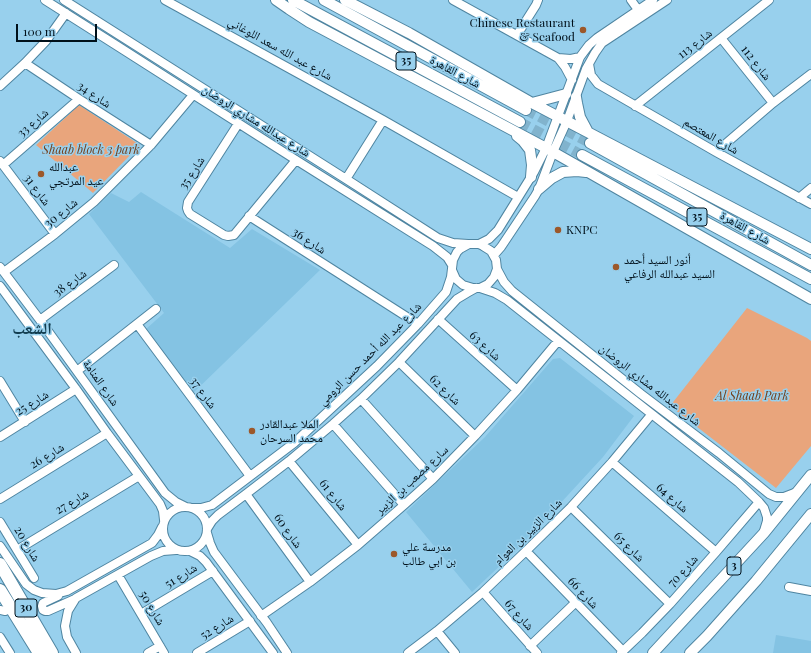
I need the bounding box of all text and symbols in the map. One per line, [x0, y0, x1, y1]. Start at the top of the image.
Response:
street label: شارع عبد الله سعد اللوغاني [225, 14, 335, 84]
scale bar [18, 16, 99, 42]
place label: Chinese Restaurant & Seafood [469, 16, 575, 44]
text: 100 m [23, 23, 55, 39]
marker: Chinese Restaurant & Seafood [578, 25, 588, 35]
street label: شارع 113 [675, 26, 715, 62]
street label: شارع 112 [738, 43, 774, 83]
road number: 35 [396, 52, 416, 70]
street label: شارع القاهرة [427, 53, 483, 91]
street label: شارع 34 [75, 79, 113, 111]
street label: شارع عبدالله مشاري الروضان [199, 82, 313, 160]
street label: شارع 33 [14, 106, 52, 140]
street label: شارع المعتصم [681, 114, 741, 158]
park label: Shaab block 3 park [42, 143, 140, 157]
street label: شارع 35 [176, 154, 208, 192]
place label: عبدالله عيد المرتجي [49, 160, 104, 188]
marker: عبدالله عيد المرتجي [36, 169, 46, 179]
street label: شارع 31 [21, 171, 53, 209]
street label: شارع 30 [42, 195, 80, 231]
road number: 35 [687, 208, 707, 226]
street label: شارع القاهرة [718, 208, 772, 248]
place label: KNPC [566, 223, 598, 237]
street label: شارع 36 [289, 225, 329, 257]
marker: KNPC [553, 225, 563, 235]
place label: أنور السيد أحمد السيد عبدالله الرفاعي [624, 253, 715, 281]
marker: أنور السيد أحمد السيد عبدالله الرفاعي [611, 262, 621, 272]
street label: شارع 38 [51, 266, 89, 300]
street label: شارع عبد الله أحمد حسن الرومي [315, 299, 425, 409]
district label: الشعب [12, 319, 52, 339]
street label: شارع 63 [466, 328, 504, 364]
street label: شارع عبدالله مشاري الروضان [596, 341, 704, 429]
street label: شارع المنامة [80, 357, 122, 409]
street label: شارع 62 [426, 372, 464, 408]
street label: شارع 37 [186, 374, 220, 412]
street label: شارع 25 [13, 387, 51, 419]
park label: Al Shaab Park [715, 389, 789, 403]
place label: الملا عبدالقادر محمد السرحان [260, 417, 323, 445]
marker: الملا عبدالقادر محمد السرحان [247, 426, 257, 436]
street label: شارع 26 [27, 440, 67, 472]
street label: سارع مصعب بن الزبير [373, 443, 451, 517]
street label: شارع 61 [316, 476, 350, 514]
street label: شارع 64 [653, 480, 691, 516]
street label: شارع 27 [53, 486, 91, 518]
street label: شارع الزبير بن العوام [491, 496, 565, 568]
street label: شارع 60 [271, 511, 305, 551]
street label: شارع 20 [11, 524, 43, 564]
street label: شارع 65 [611, 529, 647, 565]
place label: مدرسة علي بن ابي طالب [402, 540, 456, 568]
marker: مدرسة علي بن ابي طالب [389, 549, 399, 559]
street label: شارع 70 [665, 552, 701, 590]
road number: 3 [727, 557, 741, 575]
street label: شارع 51 [162, 561, 200, 591]
street label: شارع 66 [565, 574, 601, 612]
street label: شارع 50 [136, 588, 168, 628]
street label: شارع 67 [501, 596, 537, 634]
road number: 30 [15, 599, 37, 617]
street label: شارع 52 [198, 611, 236, 643]

